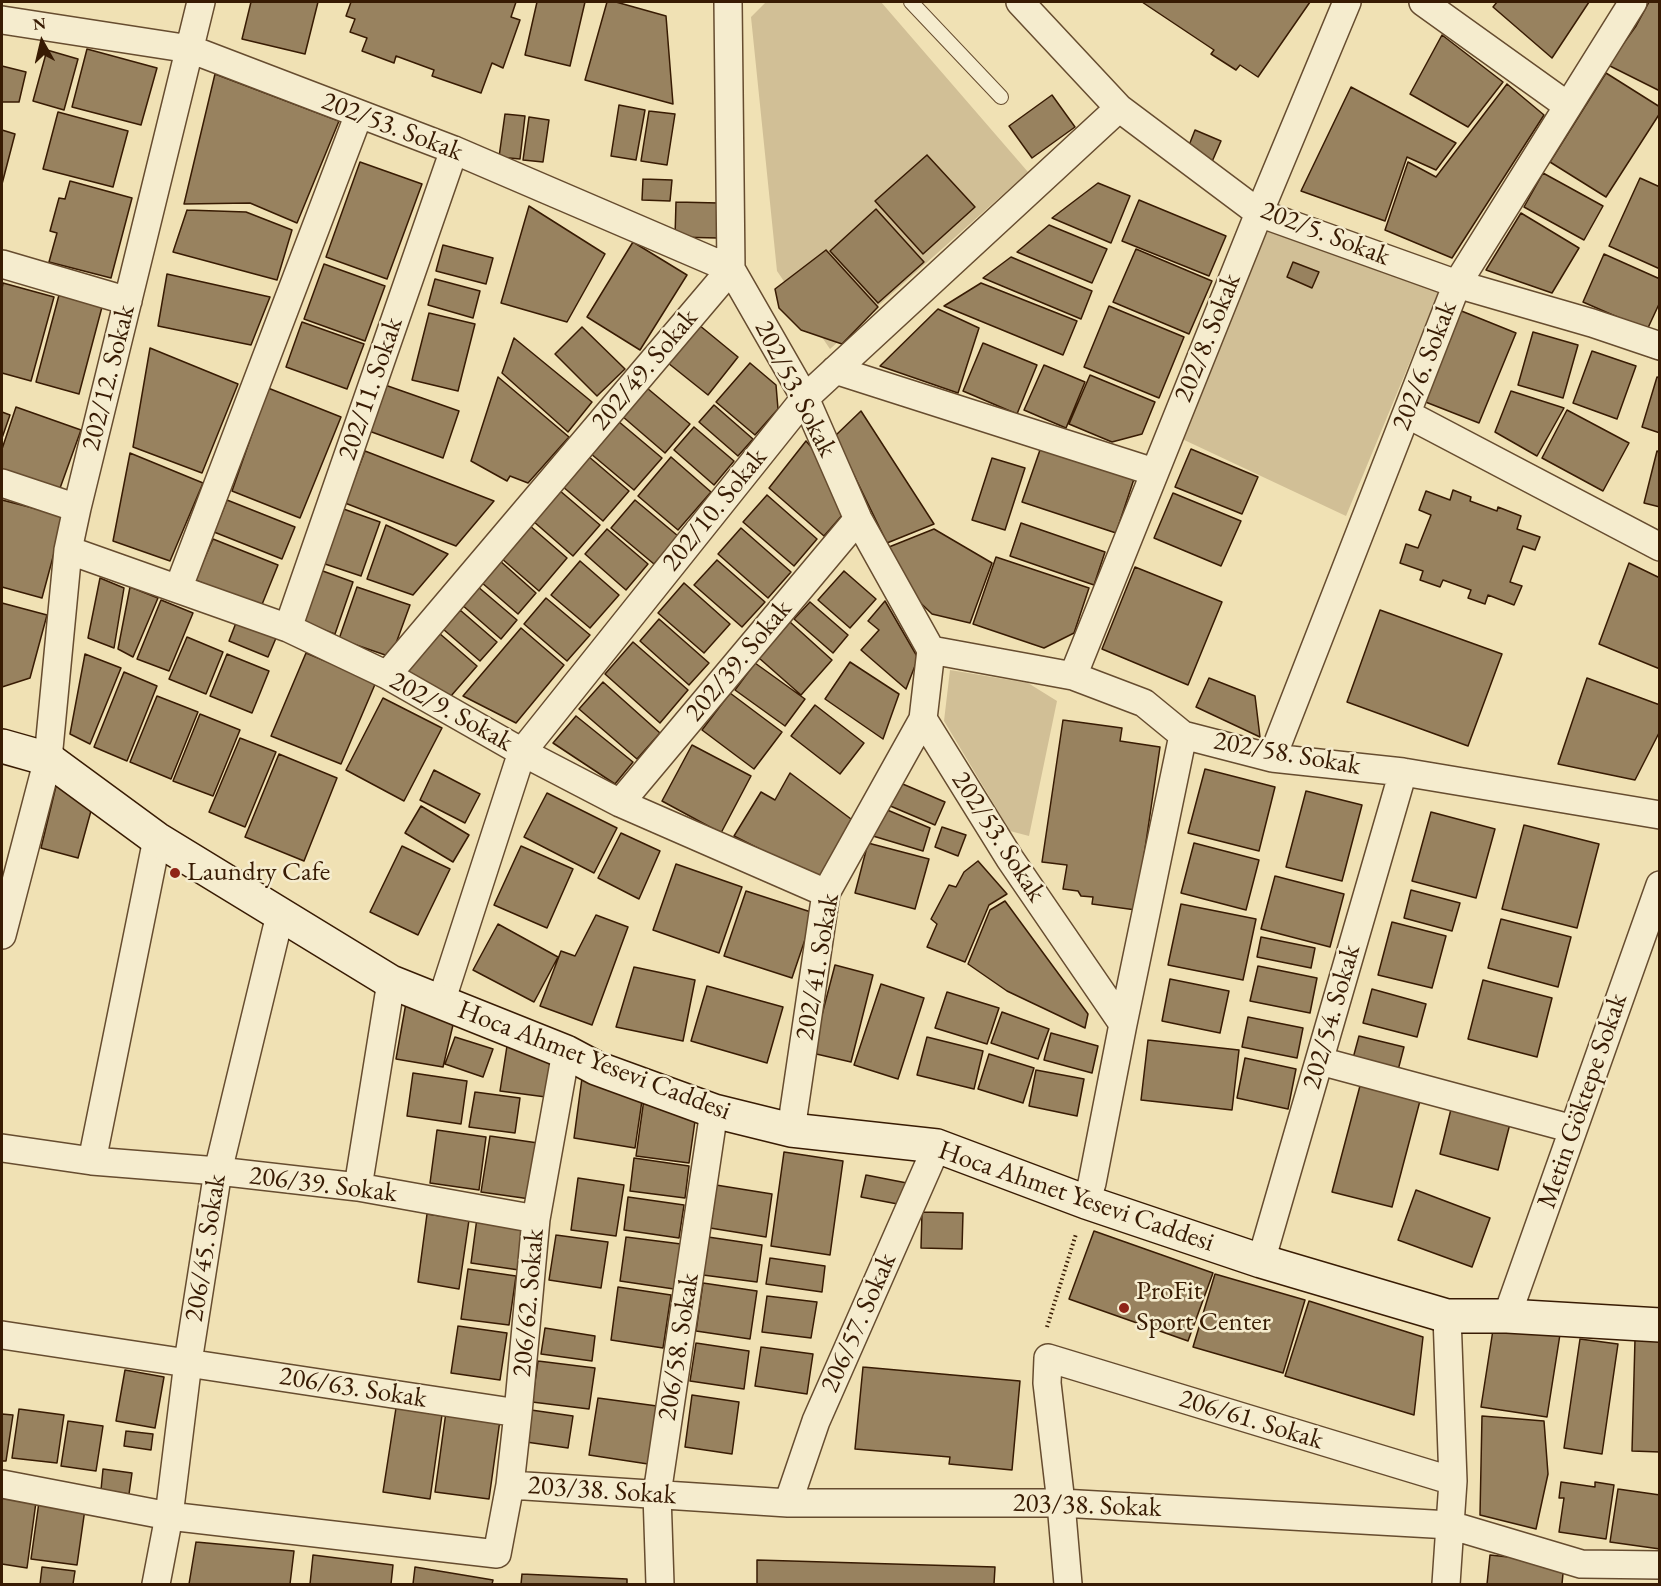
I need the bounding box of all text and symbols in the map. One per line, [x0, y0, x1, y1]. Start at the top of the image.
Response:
north arrow [12, 12, 72, 72]
text: N [32, 12, 47, 35]
street label: 202/53. Sokak [317, 85, 467, 169]
street label: 202/5. Sokak [1256, 195, 1394, 273]
street label: 202/8. Sokak [1168, 269, 1248, 407]
street label: 202/6. Sokak [1386, 297, 1464, 435]
street label: 202/12. Sokak [75, 302, 143, 454]
street label: 202/49. Sokak [585, 303, 705, 437]
street label: 202/11. Sokak [331, 313, 411, 465]
street label: 202/53. Sokak [747, 315, 843, 463]
street label: 202/10. Sokak [656, 442, 774, 578]
street label: 202/39. Sokak [679, 594, 799, 728]
street label: 202/9. Sokak [384, 665, 518, 759]
street label: 202/58. Sokak [1211, 725, 1363, 783]
street label: 202/53. Sokak [944, 766, 1052, 908]
place label: Laundry Cafe [187, 857, 330, 889]
marker: Laundry Cafe [168, 866, 182, 880]
street label: 202/41. Sokak [789, 891, 847, 1043]
street label: 202/54. Sokak [1296, 941, 1368, 1093]
street label: Metin Göktepe Sokak [1531, 989, 1635, 1213]
street label: Hoca Ahmet Yesevi Caddesi [453, 994, 735, 1128]
street label: Hoca Ahmet Yesevi Caddesi [934, 1135, 1218, 1259]
street label: 206/39. Sokak [247, 1160, 399, 1210]
street label: 206/45. Sokak [178, 1172, 234, 1324]
street label: 206/62. Sokak [506, 1227, 552, 1379]
street label: 206/57. Sokak [814, 1248, 904, 1398]
street label: 206/58. Sokak [651, 1271, 707, 1423]
place label: ProFit Sport Center [1136, 1276, 1271, 1339]
marker: ProFit Sport Center [1117, 1301, 1131, 1315]
street label: 206/63. Sokak [277, 1360, 429, 1416]
street label: 206/61. Sokak [1175, 1383, 1327, 1457]
street label: 203/38. Sokak [527, 1470, 677, 1512]
street label: 203/38. Sokak [1012, 1487, 1162, 1525]

